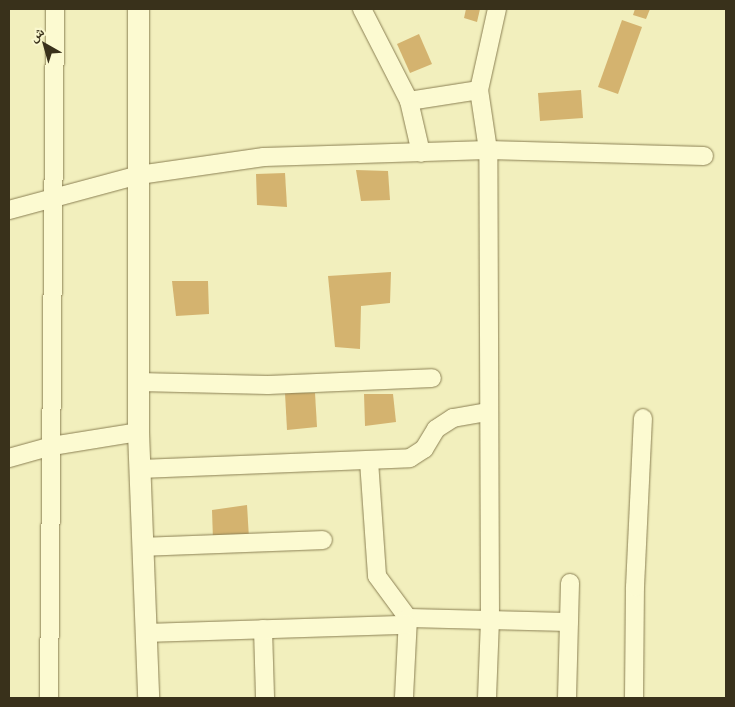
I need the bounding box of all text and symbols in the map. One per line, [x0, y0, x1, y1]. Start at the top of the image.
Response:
north arrow [20, 20, 70, 70]
text: ش [24, 21, 48, 46]

